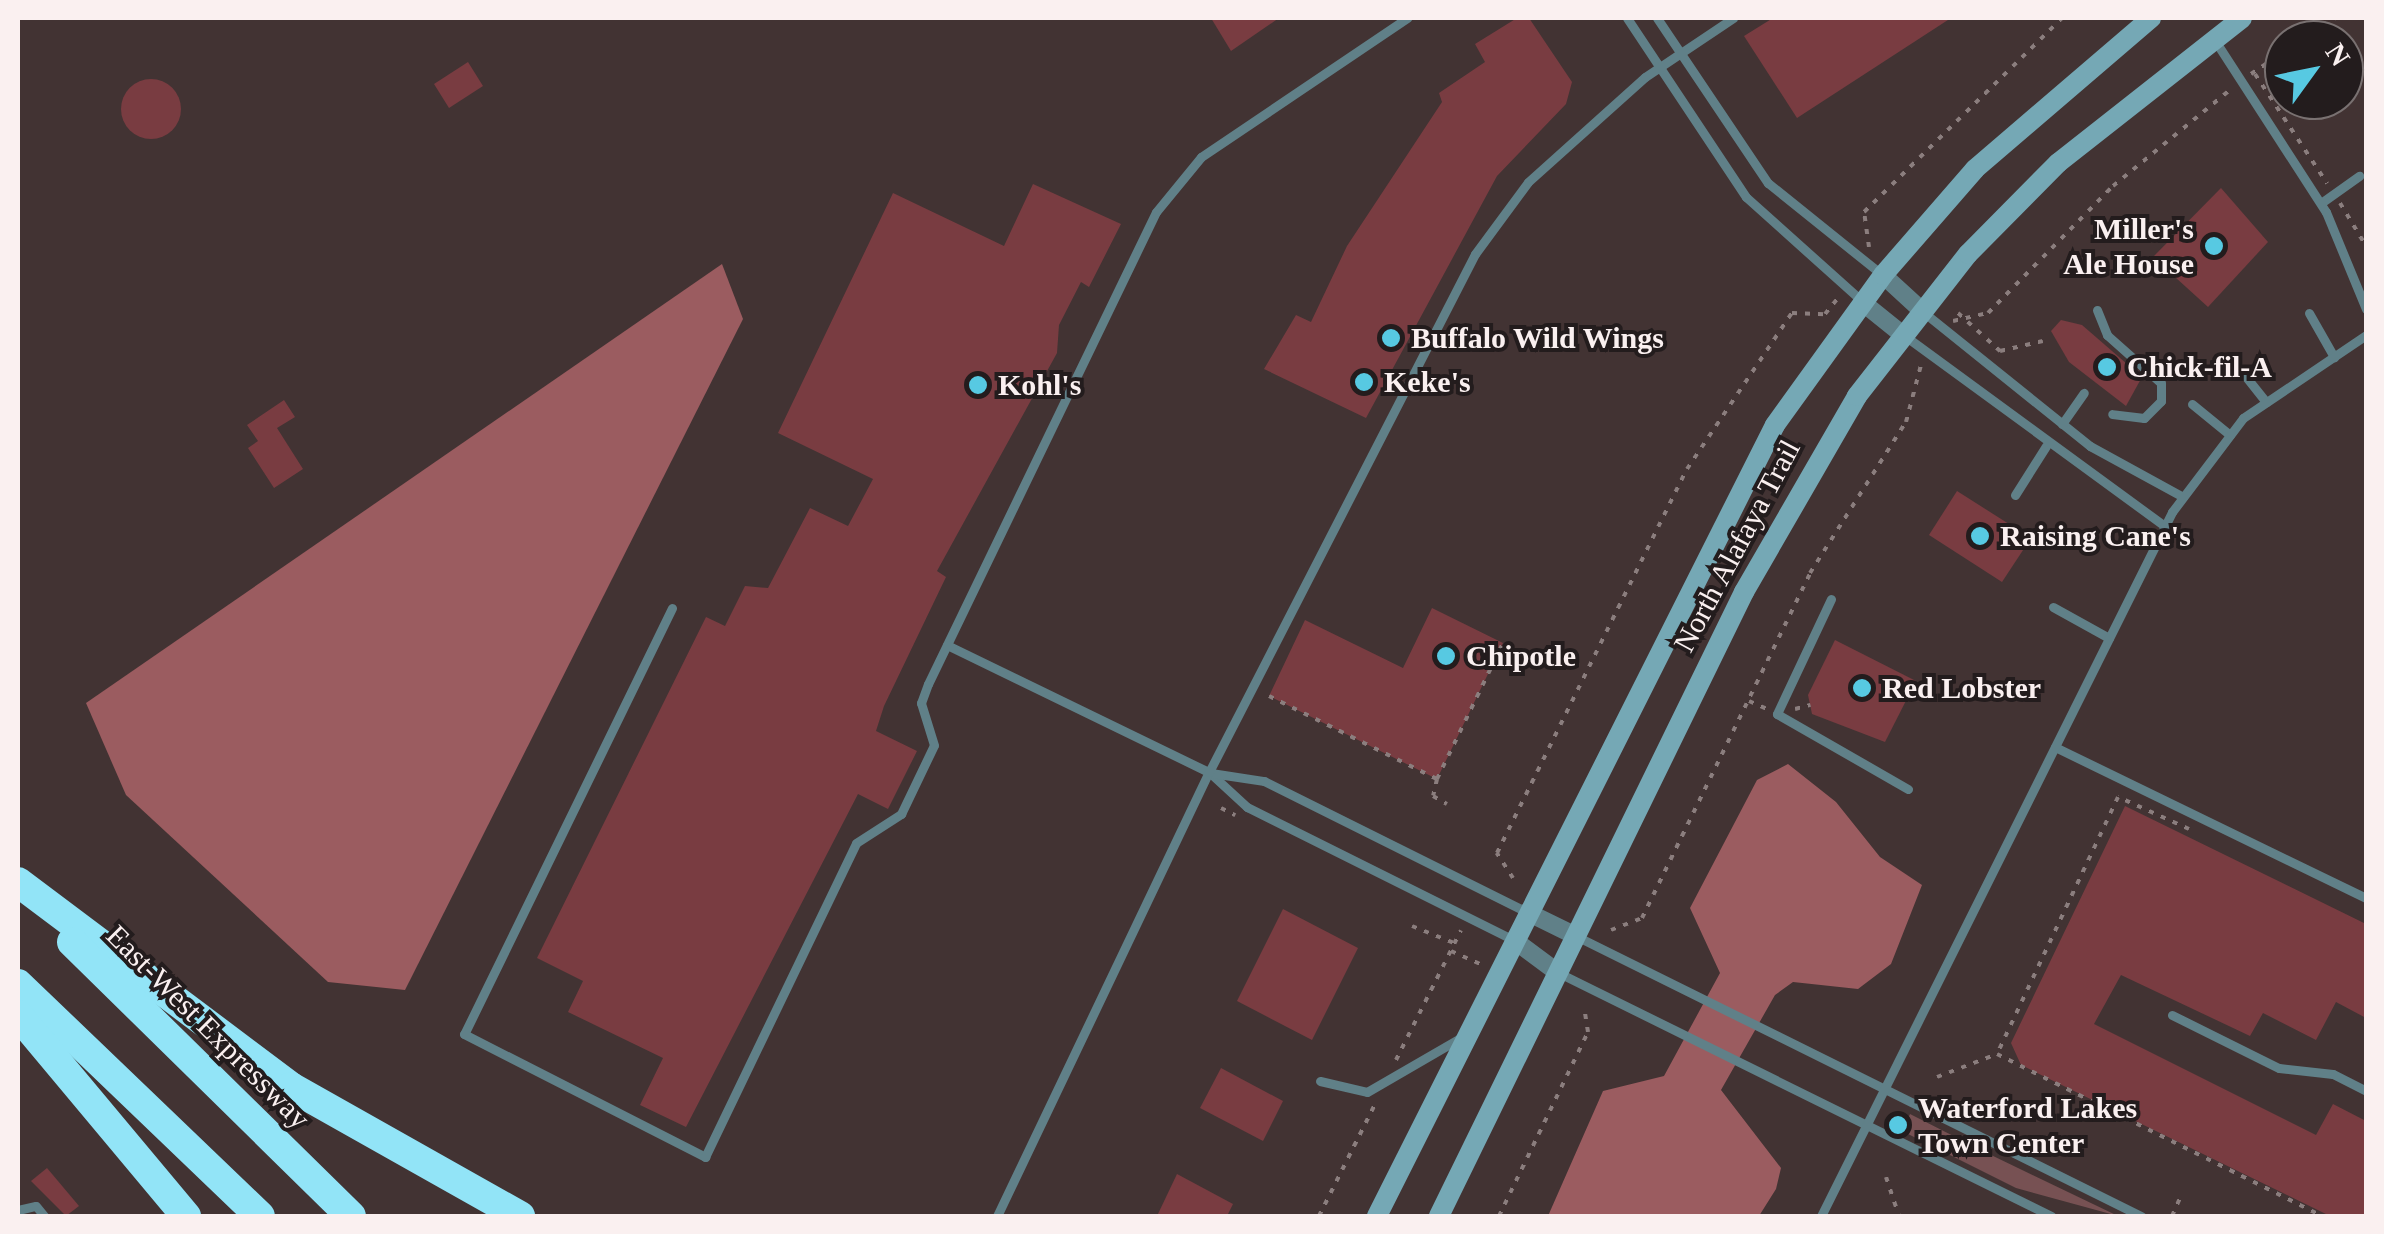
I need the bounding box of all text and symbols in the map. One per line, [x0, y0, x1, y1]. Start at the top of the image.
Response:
north arrow [2264, 20, 2364, 120]
text: N [2319, 38, 2356, 71]
place label: Miller's Ale House [2063, 211, 2194, 282]
marker: Miller's Ale House [2203, 235, 2225, 257]
place label: Buffalo Wild Wings [1411, 320, 1665, 356]
marker: Buffalo Wild Wings [1380, 327, 1402, 349]
place label: Chick-fil-A [2127, 349, 2272, 385]
marker: Chick-fil-A [2096, 356, 2118, 378]
place label: Keke's [1384, 364, 1471, 400]
place label: Kohl's [998, 367, 1081, 403]
marker: Keke's [1353, 371, 1375, 393]
marker: Kohl's [967, 374, 989, 396]
street label: North Alafaya Trail [1665, 433, 1809, 659]
place label: Raising Cane's [2000, 518, 2191, 554]
marker: Raising Cane's [1969, 525, 1991, 547]
place label: Chipotle [1466, 638, 1576, 674]
marker: Chipotle [1435, 645, 1457, 667]
place label: Red Lobster [1882, 670, 2041, 706]
marker: Red Lobster [1851, 677, 1873, 699]
street label: East-West Expressway [99, 918, 317, 1136]
place label: Waterford Lakes Town Center [1918, 1090, 2137, 1160]
marker: Waterford Lakes Town Center [1887, 1114, 1909, 1136]

